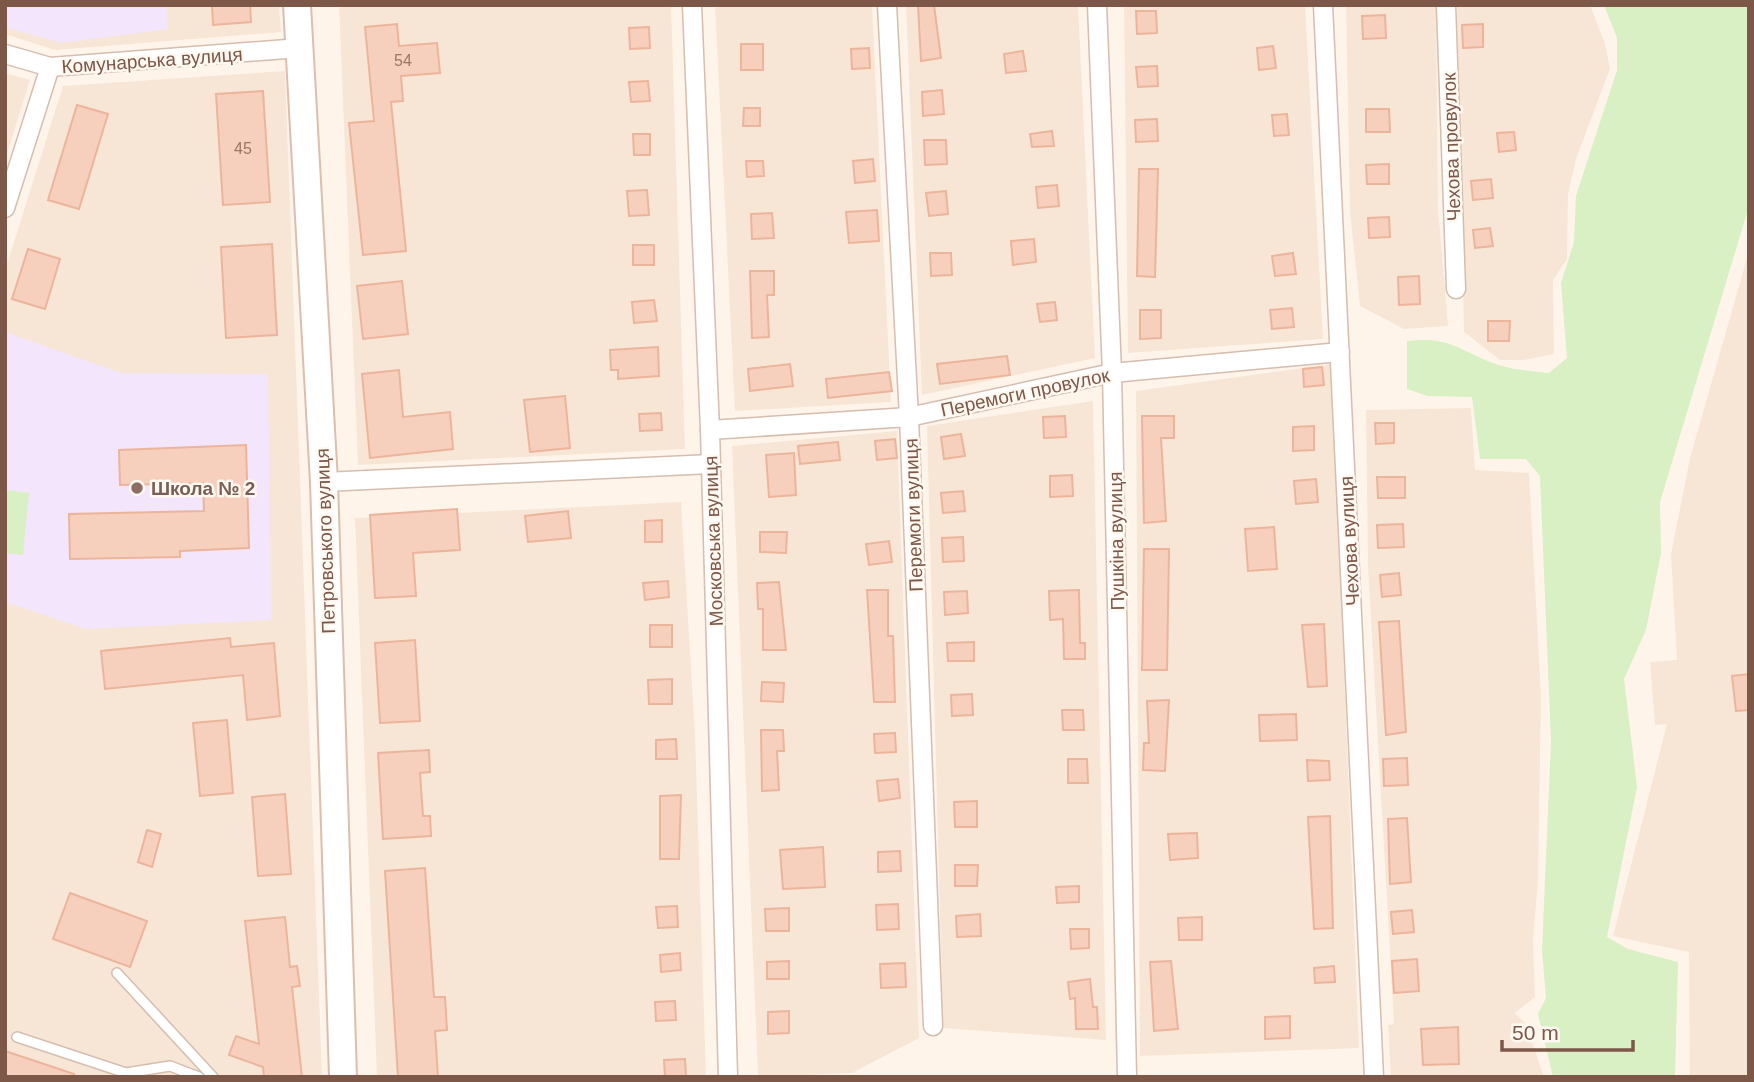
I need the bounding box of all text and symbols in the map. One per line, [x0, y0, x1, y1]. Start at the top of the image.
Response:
street label: Комунарська вулиця [61, 44, 243, 77]
house number: 54 [394, 52, 412, 69]
street label: Чехова провулок [1438, 72, 1465, 222]
house number: 45 [234, 140, 252, 157]
street label: Перемоги провулок [939, 364, 1112, 421]
street label: Перемоги вулиця [900, 438, 927, 592]
street label: Петровського вулиця [312, 448, 339, 634]
street label: Московська вулиця [700, 455, 727, 627]
street label: Пушкіна вулиця [1105, 471, 1128, 611]
street label: Чехова вулиця [1336, 475, 1363, 606]
place label: Школа № 2 [151, 478, 255, 499]
marker: Школа № 2 [129, 480, 145, 496]
scale bar [1502, 1009, 1633, 1052]
text: 50 m [1512, 1021, 1559, 1044]

